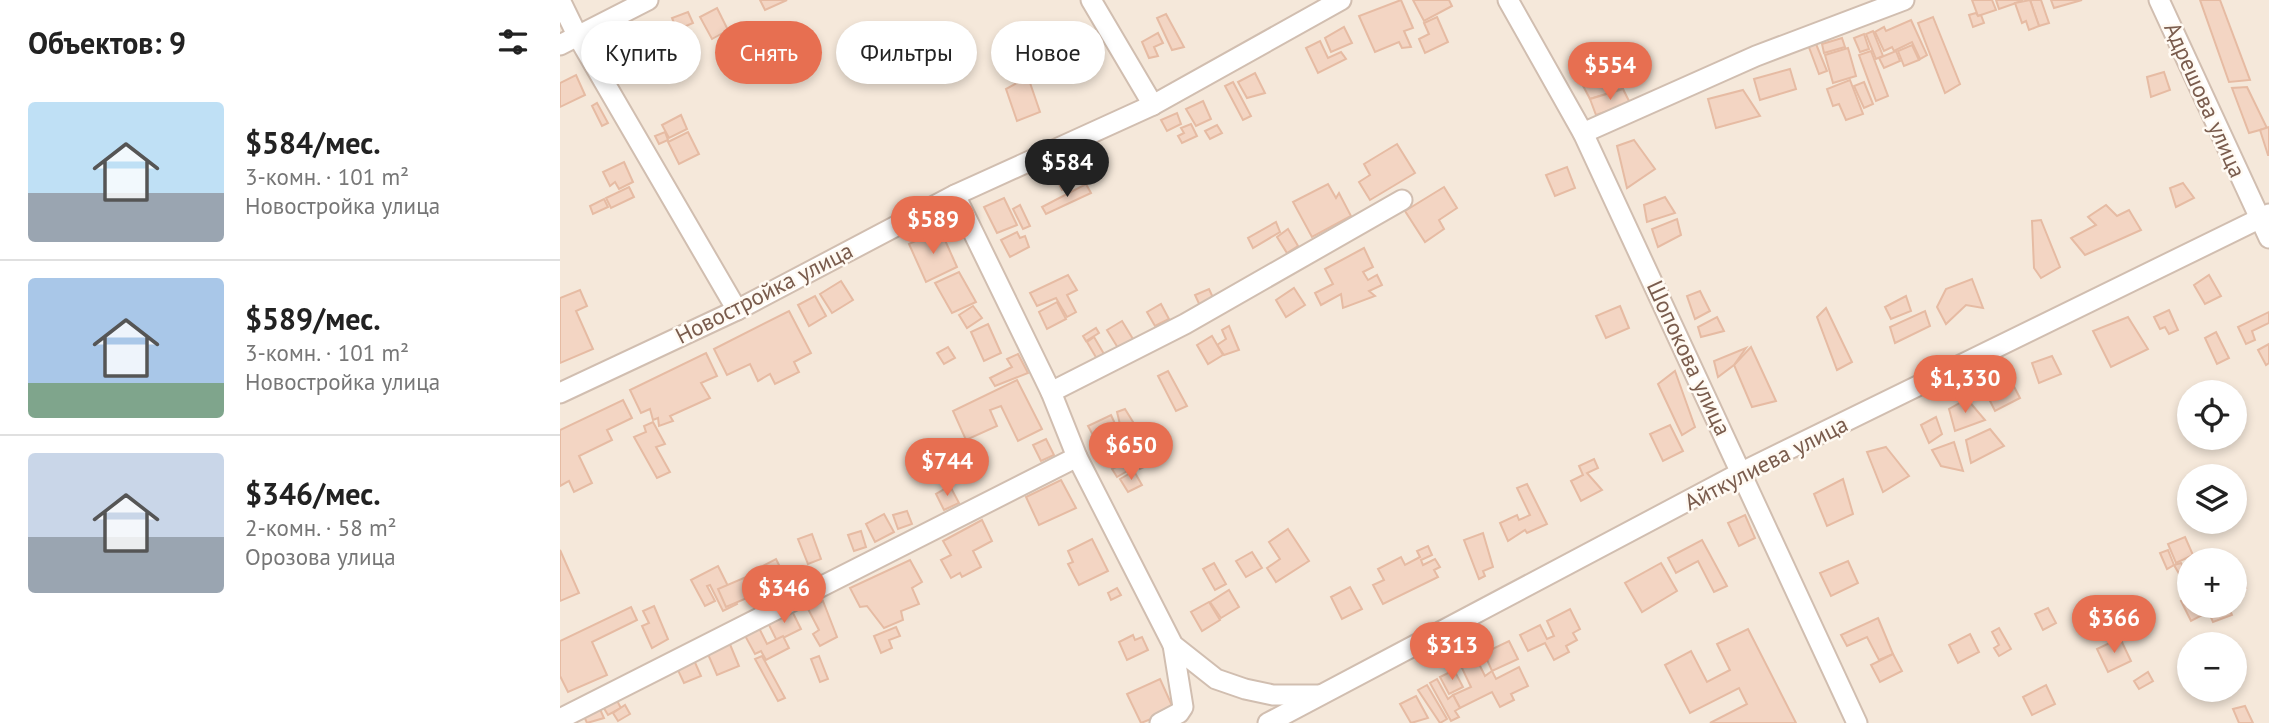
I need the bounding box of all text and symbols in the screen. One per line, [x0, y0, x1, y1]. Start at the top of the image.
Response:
street label: Адрешова улица [2158, 18, 2253, 182]
chip: Купить [581, 21, 701, 84]
chip: Снять [715, 21, 822, 84]
chip: Фильтры [836, 21, 977, 84]
chip: Новое [991, 21, 1105, 84]
text: Объектов: 9 [28, 23, 186, 62]
icon: filters [494, 23, 532, 61]
pin: $554 [1569, 42, 1651, 102]
text: $554 [1584, 50, 1636, 79]
text: $584/мес. [245, 123, 381, 162]
icon: home [84, 130, 168, 214]
pin: $584 [1026, 140, 1108, 199]
text: $584 [1041, 147, 1093, 176]
text: 3-комн. · 101 m² [245, 162, 409, 191]
text: Новостройка улица [245, 191, 440, 220]
pin: $589 [892, 196, 974, 256]
text: $589 [907, 204, 959, 233]
street label: Новостройка улица [670, 235, 857, 350]
street label: Шопокова улица [1641, 276, 1738, 440]
text: $589/мес. [245, 299, 381, 338]
icon: home [84, 306, 168, 390]
text: 3-комн. · 101 m² [245, 338, 409, 367]
pin: $1,330 [1908, 356, 2022, 415]
text: $1,330 [1929, 363, 2001, 392]
text: Новостройка улица [245, 367, 440, 396]
map controls [2177, 380, 2247, 702]
button: locate [2177, 380, 2247, 450]
street label: Айткулиева улица [1679, 409, 1853, 516]
pin: $650 [1090, 422, 1172, 482]
text: $650 [1105, 430, 1157, 459]
pin: $744 [906, 438, 988, 498]
text: $744 [921, 446, 973, 475]
button: layers [2177, 464, 2247, 534]
text: $346/мес. [245, 474, 381, 513]
icon: home [84, 481, 168, 565]
text: 2-комн. · 58 m² [245, 513, 397, 542]
text: Орозова улица [245, 542, 396, 571]
button: + [2177, 548, 2247, 618]
pin: $346 [743, 566, 825, 625]
text: $346 [758, 573, 810, 602]
pin: $366 [2073, 596, 2155, 655]
text: $366 [2088, 603, 2140, 632]
pin: $313 [1411, 622, 1493, 682]
text: $313 [1426, 630, 1478, 659]
button: − [2177, 632, 2247, 702]

